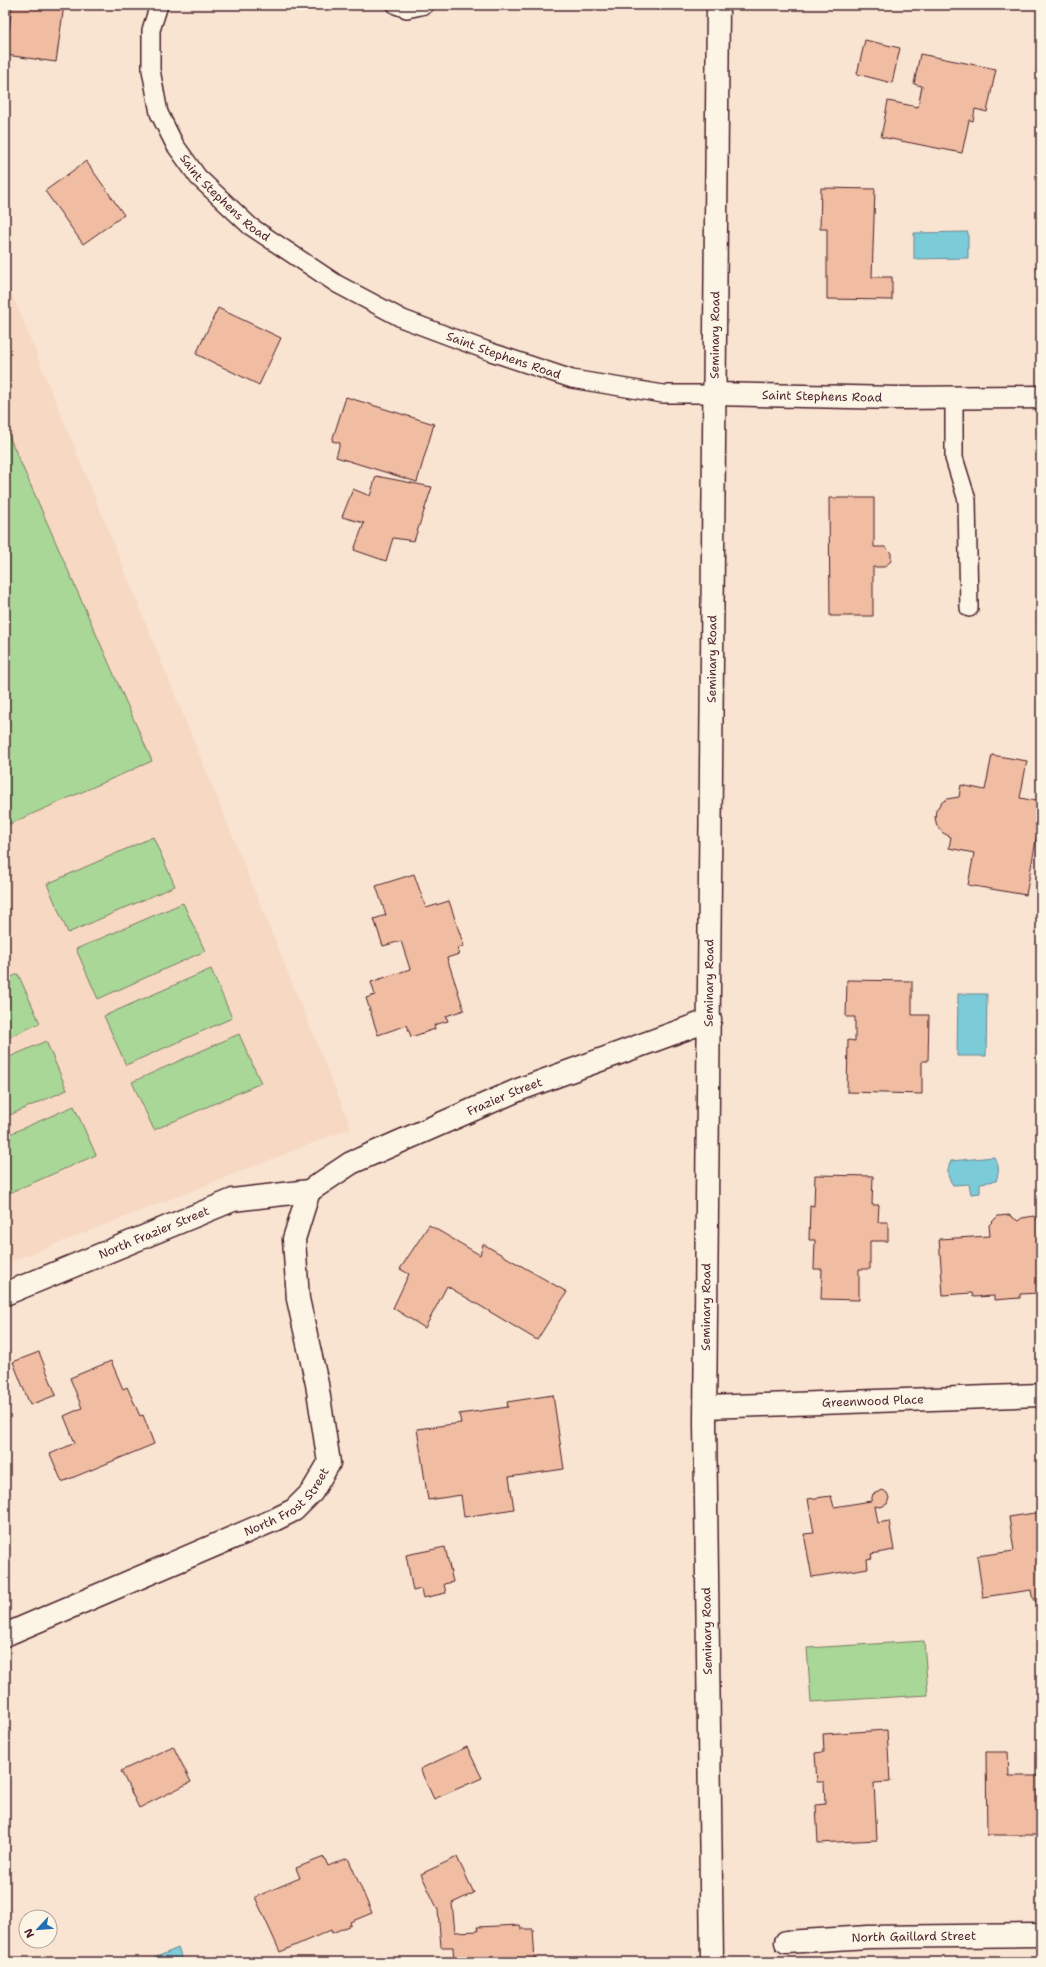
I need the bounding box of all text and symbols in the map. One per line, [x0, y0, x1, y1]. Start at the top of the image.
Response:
street label: Saint Stephens Road [176, 151, 273, 245]
street label: Seminary Road [707, 291, 723, 379]
street label: Saint Stephens Road [444, 328, 563, 383]
street label: Saint Stephens Road [762, 387, 883, 406]
street label: Seminary Road [704, 615, 720, 703]
street label: Seminary Road [701, 939, 717, 1027]
street label: Frazier Street [464, 1074, 544, 1119]
street label: North Frazier Street [96, 1203, 212, 1263]
street label: Seminary Road [698, 1263, 714, 1351]
street label: Greenwood Place [822, 1391, 924, 1411]
street label: North Frost Street [241, 1465, 333, 1540]
street label: Seminary Road [698, 1587, 716, 1675]
north arrow [18, 1909, 58, 1949]
text: N [21, 1926, 38, 1940]
street label: North Gaillard Street [851, 1928, 976, 1946]

